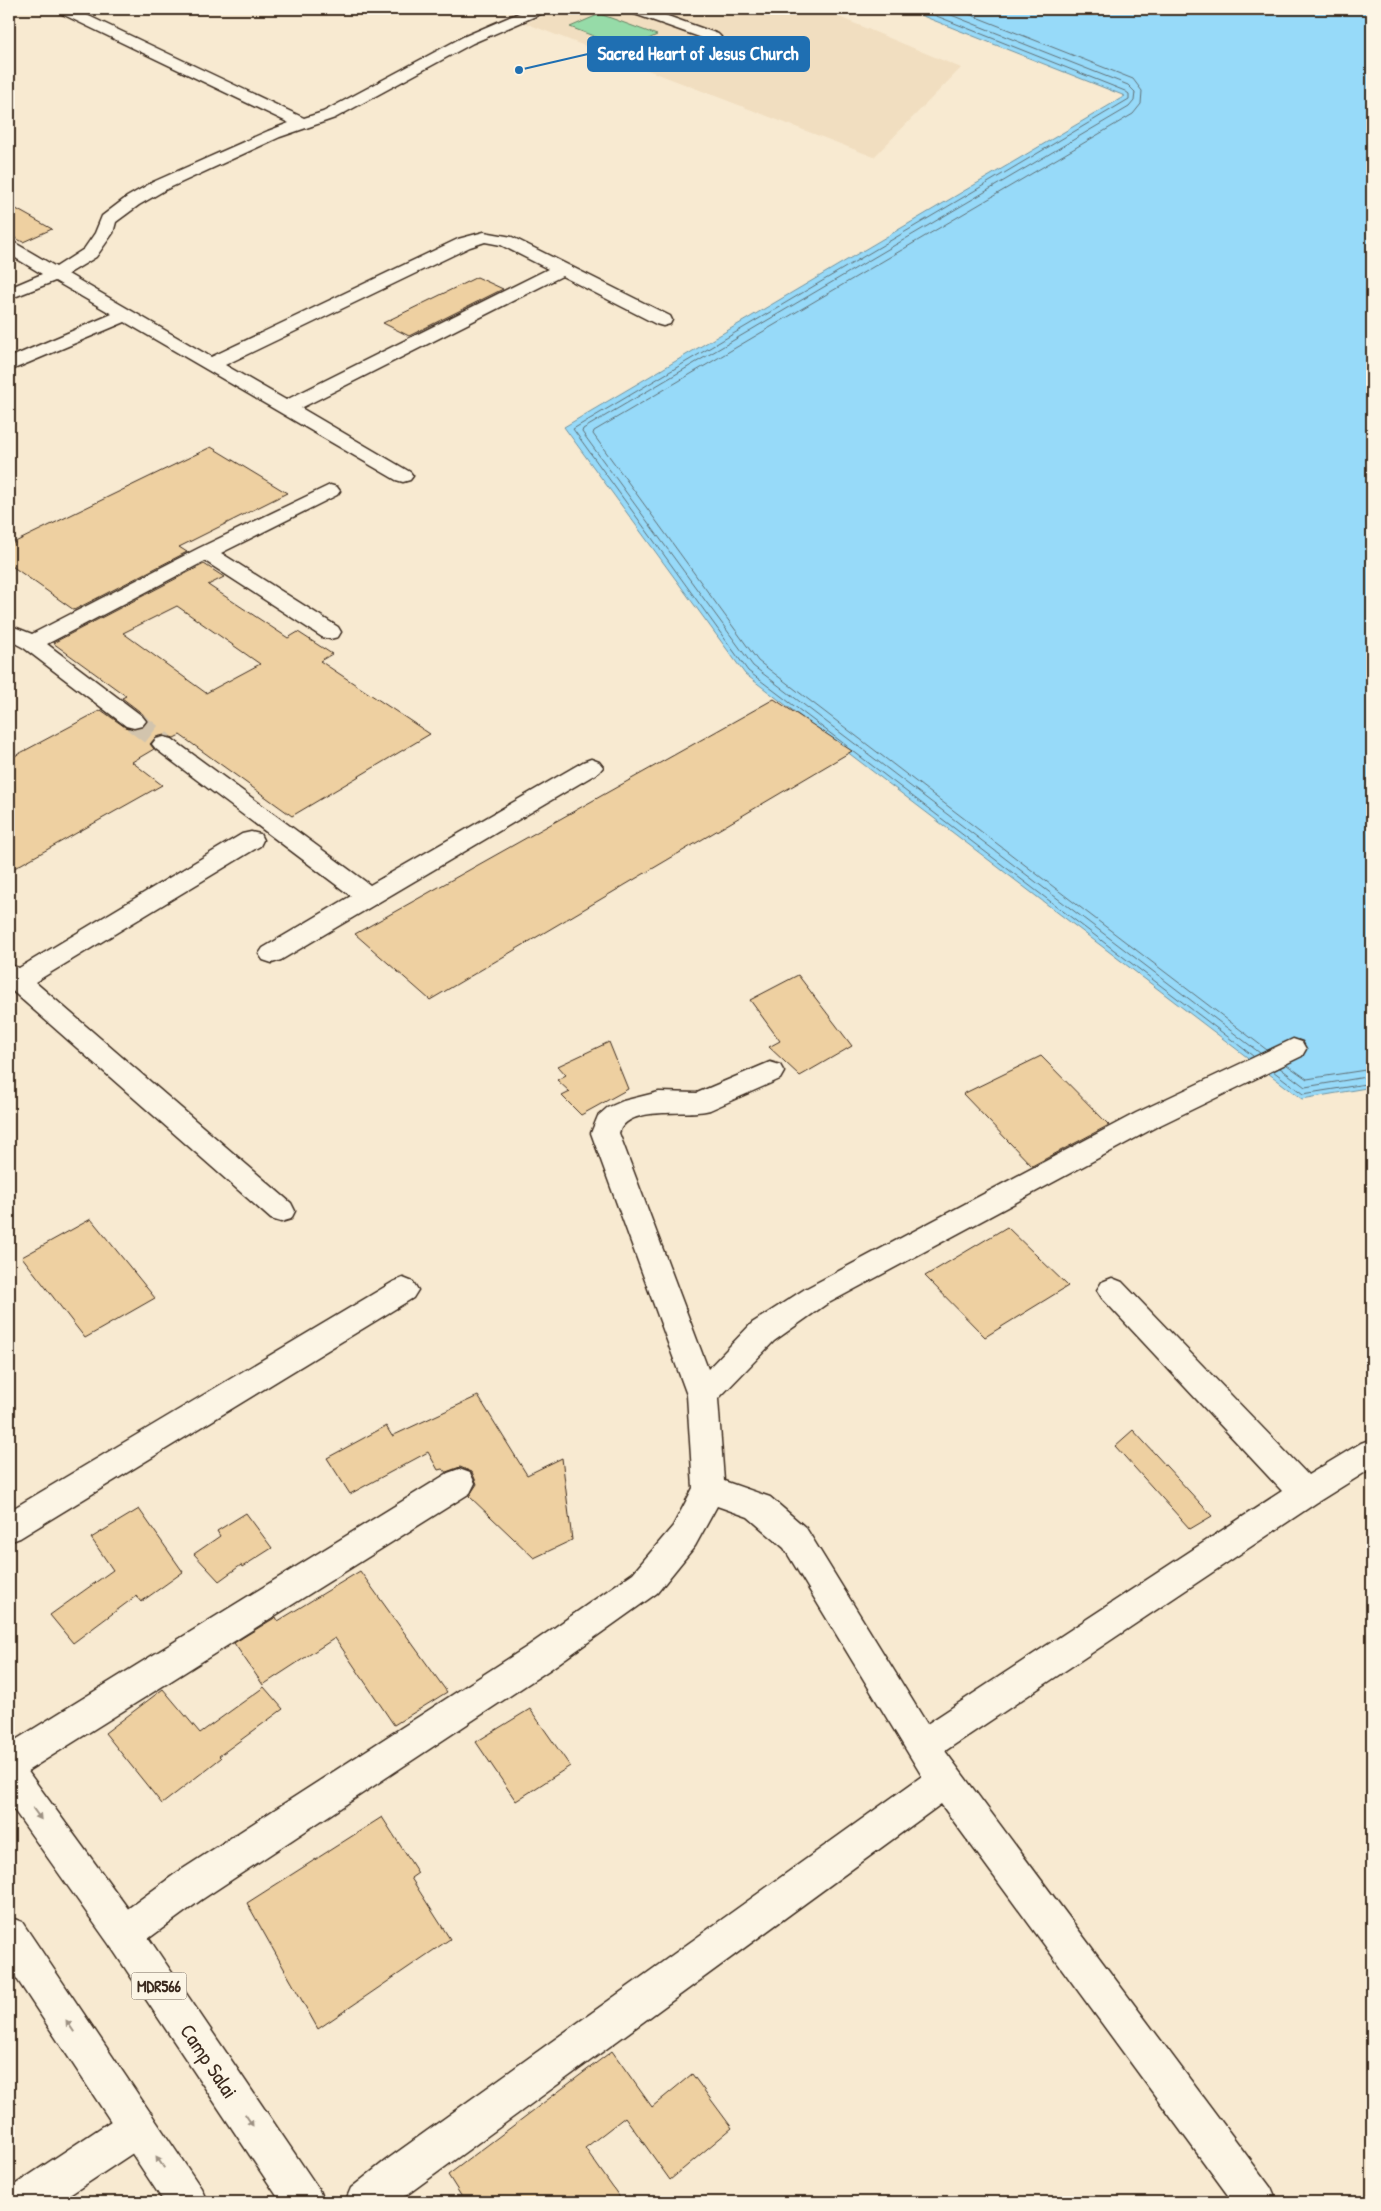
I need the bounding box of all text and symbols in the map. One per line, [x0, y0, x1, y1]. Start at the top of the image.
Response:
callout: Sacred Heart of Jesus Church [588, 37, 809, 71]
text: Sacred Heart of Jesus Church [597, 40, 799, 66]
one-way arrow [32, 1807, 42, 1821]
road number: MDR566 [132, 1972, 186, 2000]
street label: Camp Salai [173, 2018, 245, 2104]
one-way arrow [65, 2020, 75, 2033]
one-way arrow [244, 2113, 254, 2127]
one-way arrow [155, 2155, 165, 2168]

